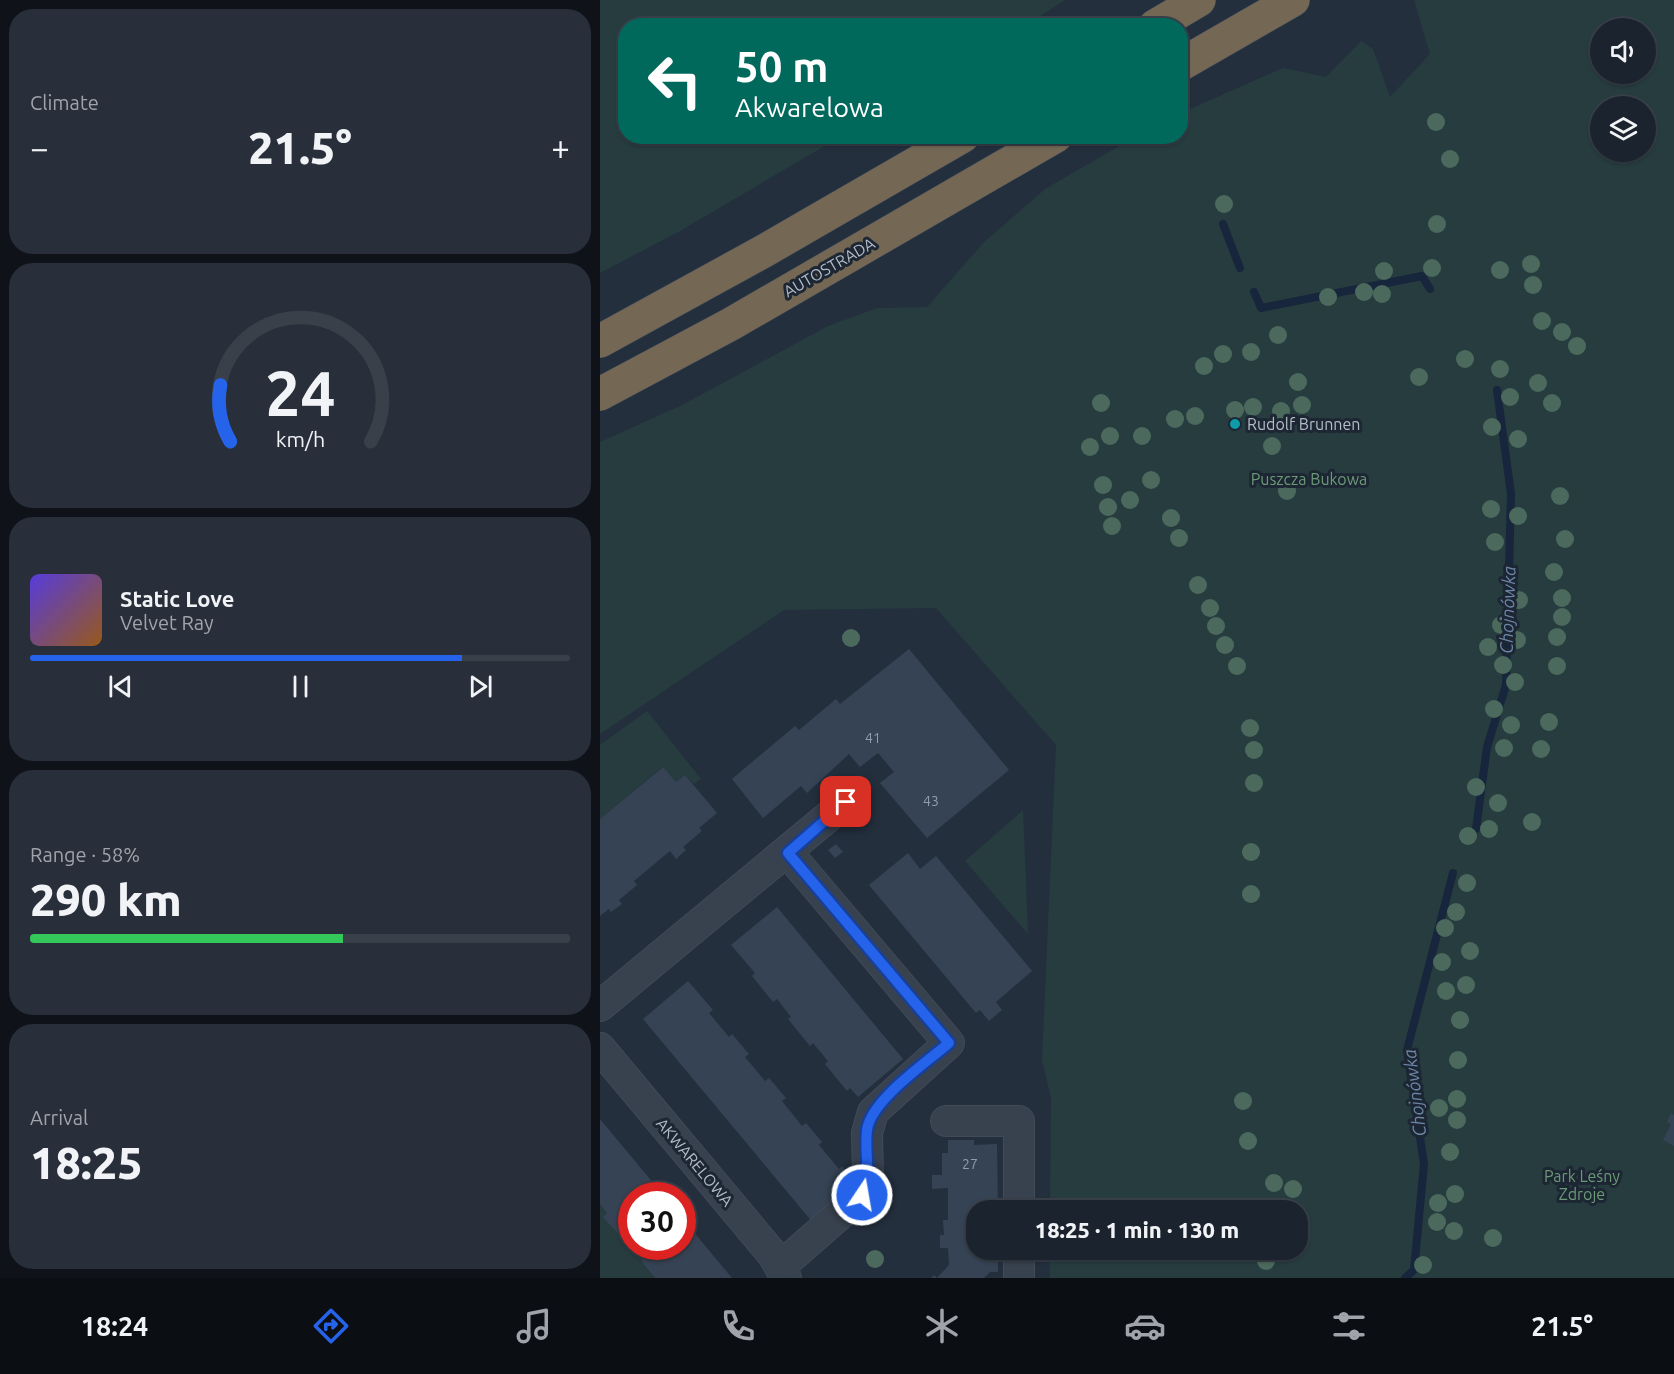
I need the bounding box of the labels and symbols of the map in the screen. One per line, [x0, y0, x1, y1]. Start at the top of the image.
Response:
street label: AUTOSTRADA [780, 233, 878, 300]
place label: Rudolf Brunnen [1247, 415, 1360, 433]
marker: Rudolf Brunnen [1228, 417, 1242, 431]
park label: Puszcza Bukowa [1251, 470, 1367, 488]
water label: Chojnówka [1495, 565, 1519, 654]
house number: 41 [865, 730, 881, 746]
pin [820, 776, 871, 827]
house number: 43 [923, 793, 939, 809]
water label: Chojnówka [1399, 1048, 1429, 1138]
street label: AKWARELOWA [653, 1114, 737, 1210]
house number: 27 [962, 1156, 978, 1172]
position arrow [830, 1163, 894, 1227]
park label: Park Leśny Zdroje [1544, 1167, 1620, 1203]
speed limit sign: 30 [618, 1182, 696, 1260]

